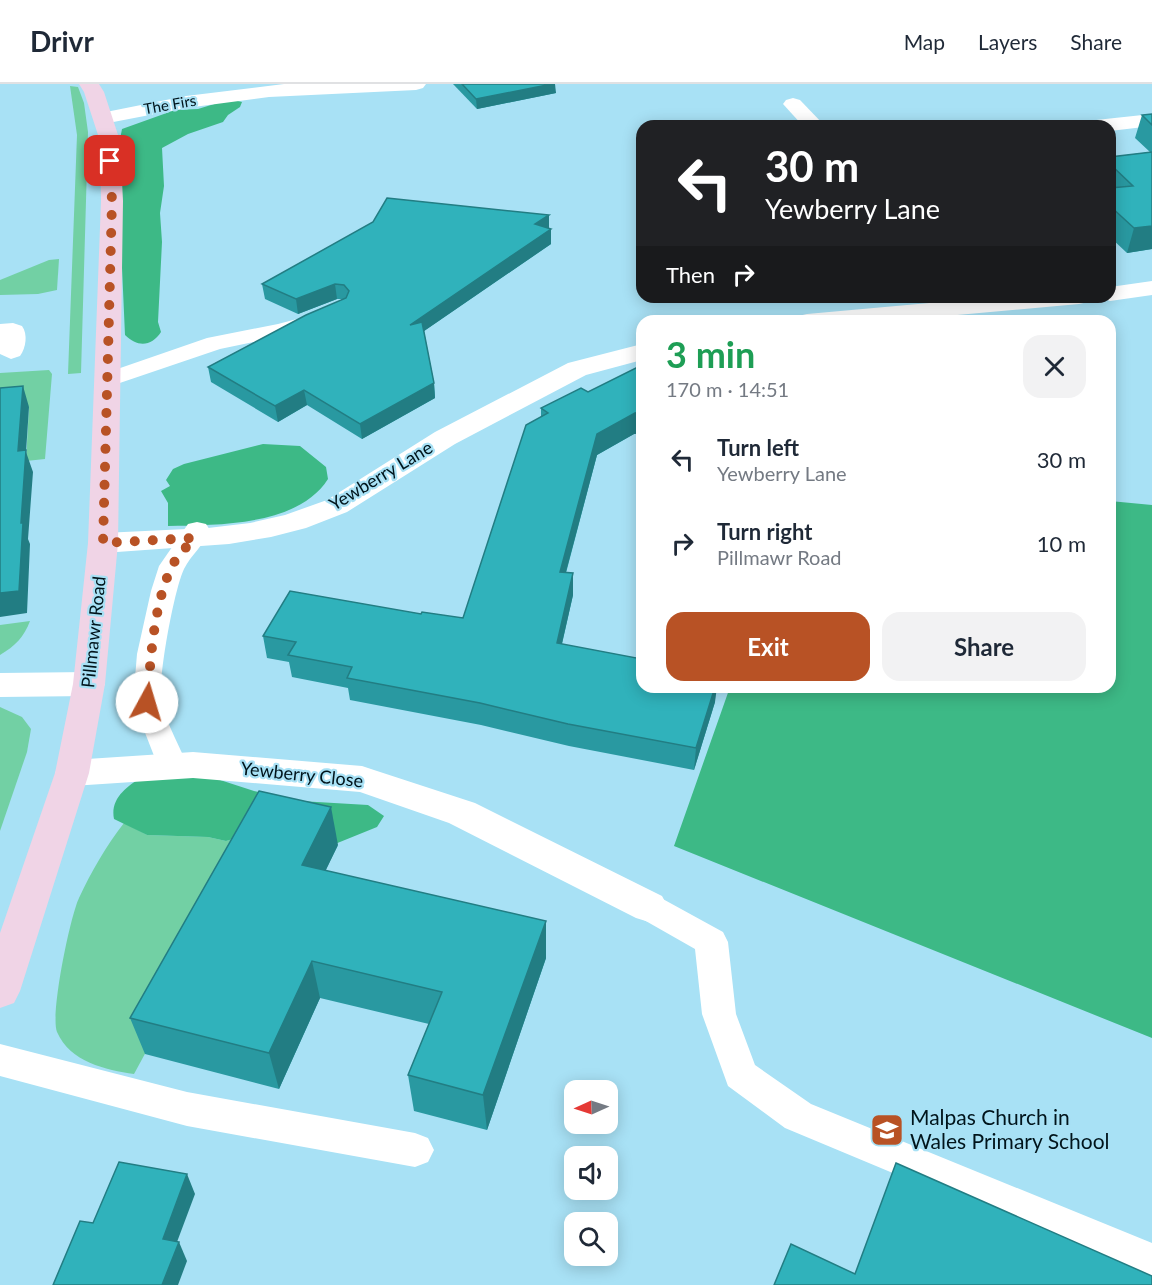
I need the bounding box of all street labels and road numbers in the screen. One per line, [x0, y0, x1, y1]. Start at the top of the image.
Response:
street label: The Firs [142, 91, 197, 117]
street label: Yewberry Lane [325, 436, 436, 515]
street label: Pillmawr Road [76, 575, 110, 689]
street label: Yewberry Close [240, 757, 364, 791]

